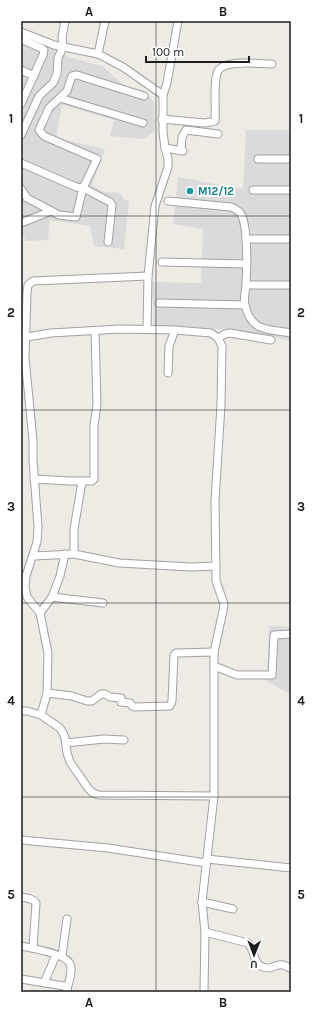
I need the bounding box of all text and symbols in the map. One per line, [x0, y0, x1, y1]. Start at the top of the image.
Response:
text: A [85, 4, 93, 19]
text: B [219, 4, 227, 19]
scale bar [146, 38, 249, 64]
text: 100 m [152, 45, 184, 59]
text: 1 [9, 111, 13, 126]
text: 1 [299, 111, 303, 126]
place label: M12/12 [198, 185, 234, 198]
marker: M12/12 [185, 186, 195, 196]
text: 2 [7, 305, 15, 320]
text: 2 [297, 305, 305, 320]
text: 3 [7, 499, 15, 514]
text: 3 [297, 499, 305, 514]
text: 4 [7, 693, 15, 708]
text: 4 [297, 693, 305, 708]
text: 5 [7, 887, 15, 902]
text: 5 [297, 887, 305, 902]
north arrow [234, 935, 274, 975]
text: U [250, 958, 258, 971]
text: A [85, 995, 93, 1010]
text: B [219, 995, 227, 1010]

